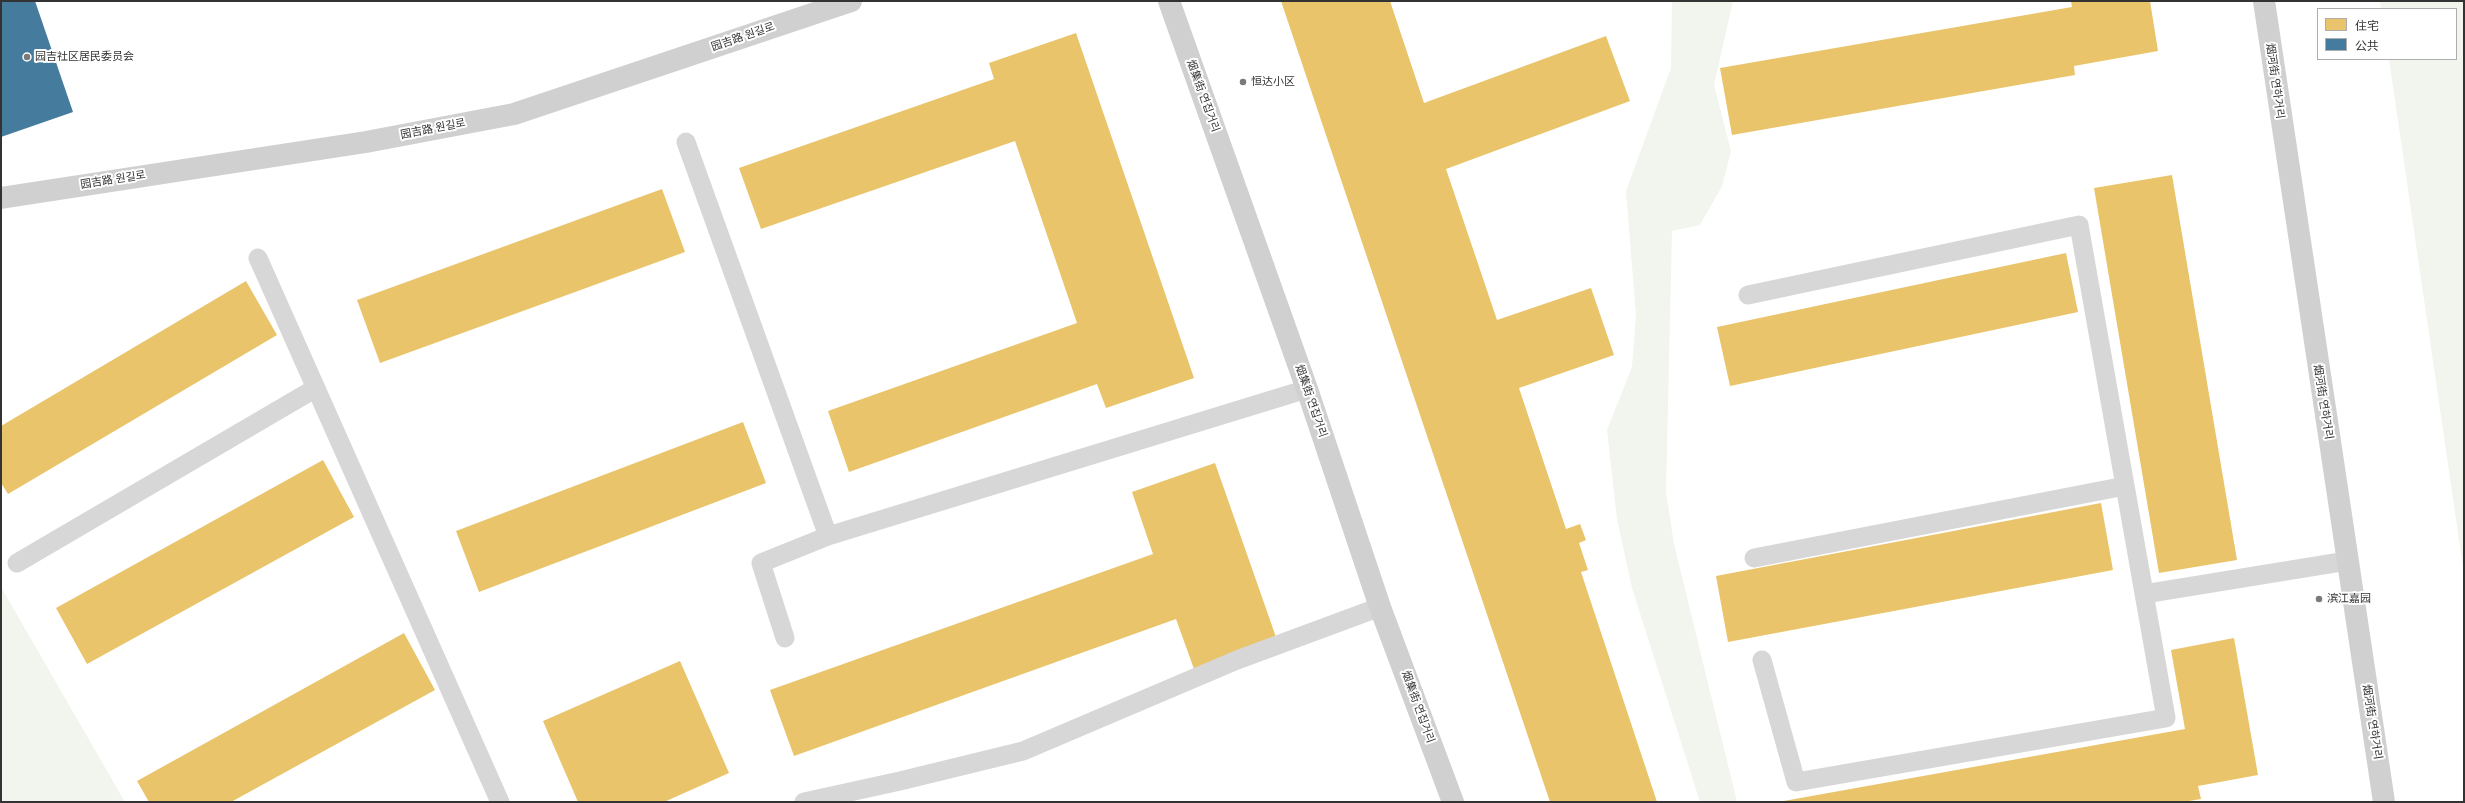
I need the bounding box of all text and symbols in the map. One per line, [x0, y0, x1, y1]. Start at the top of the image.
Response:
legend [2317, 8, 2457, 60]
text: 住宅 [2355, 19, 2379, 33]
street label: 园吉路 원길로 [710, 20, 776, 54]
text: 公共 [2355, 39, 2379, 53]
street label: 烟河街 연하거리 [2263, 42, 2287, 120]
place label: 园吉社区居民委员会 [35, 50, 134, 64]
marker: 园吉社区居民委员会 [22, 52, 32, 62]
street label: 烟集街 연집거리 [1184, 58, 1222, 134]
place label: 恒达小区 [1251, 75, 1295, 89]
marker: 恒达小区 [1238, 77, 1248, 87]
street label: 园吉路 원길로 [399, 116, 467, 142]
street label: 园吉路 원길로 [79, 168, 147, 192]
street label: 烟集街 연집거리 [1292, 363, 1330, 439]
street label: 烟河街 연하거리 [2311, 363, 2335, 441]
place label: 滨江嘉园 [2327, 592, 2371, 606]
marker: 滨江嘉园 [2314, 594, 2324, 604]
street label: 烟集街 연집거리 [1399, 669, 1437, 745]
street label: 烟河街 연하거리 [2360, 683, 2384, 761]

